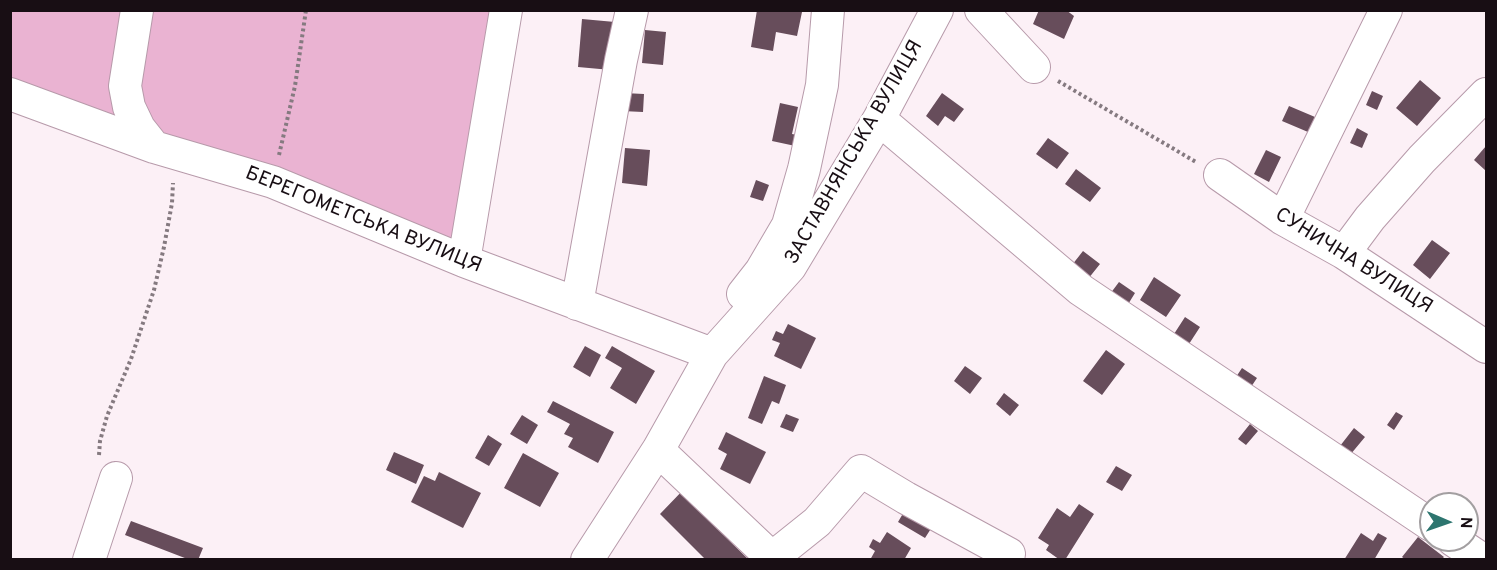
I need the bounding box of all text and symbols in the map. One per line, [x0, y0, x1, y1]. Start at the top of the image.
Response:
street label: ЗАСТАВНЯНСЬКА ВУЛИЦЯ [781, 37, 929, 269]
street label: БЕРЕГОМЕТСЬКА ВУЛИЦЯ [241, 163, 485, 279]
street label: СУНИЧНА ВУЛИЦЯ [1270, 204, 1436, 320]
north arrow [1419, 492, 1479, 552]
text: N [1455, 516, 1475, 529]

